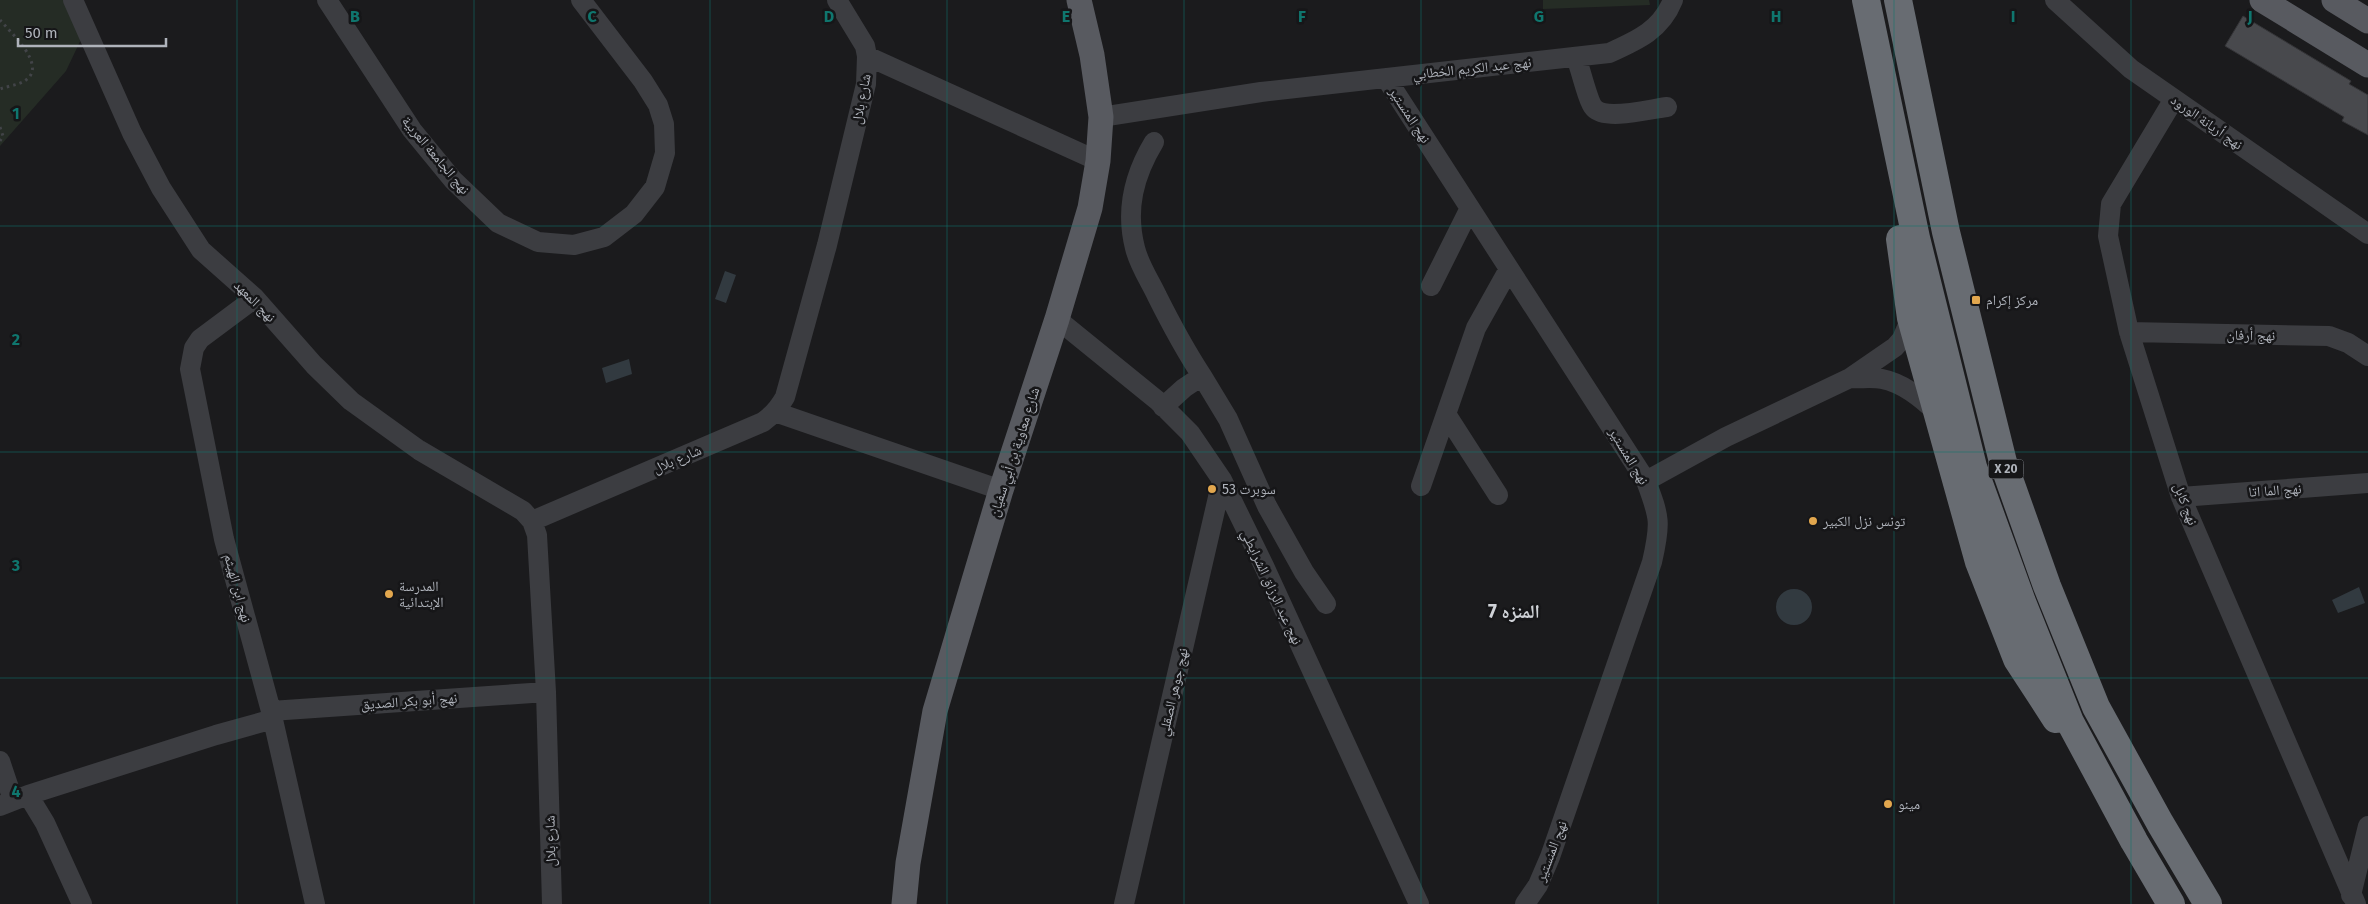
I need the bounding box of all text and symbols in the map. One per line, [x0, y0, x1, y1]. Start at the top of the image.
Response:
text: B [350, 7, 360, 26]
text: C [587, 7, 597, 26]
text: D [824, 7, 834, 26]
text: E [1062, 7, 1070, 26]
text: F [1298, 7, 1306, 26]
text: G [1534, 7, 1544, 26]
text: H [1771, 7, 1781, 26]
text: I [2011, 7, 2015, 26]
text: J [2246, 7, 2253, 26]
scale bar [18, 15, 165, 47]
text: 50 m [25, 24, 58, 42]
street label: نهج عبد الكريم الخطابي [1412, 54, 1533, 86]
street label: شارع بلال [848, 72, 876, 126]
street label: نهج المنستير [1384, 83, 1434, 147]
street label: نهج أريانة الورود [2167, 91, 2246, 154]
text: 1 [12, 104, 20, 123]
street label: نهج الجامعة العربية [397, 113, 473, 199]
street label: نهج المعهد [230, 277, 279, 327]
place label: مركز إكرام [1986, 292, 2038, 310]
marker: مركز إكرام [1970, 294, 1982, 306]
street label: نهج أرفان [2227, 327, 2276, 345]
text: 2 [12, 330, 20, 349]
street label: شارع معاوية بن أبي سفيان [986, 385, 1046, 520]
street label: نهج المنستير [1604, 424, 1652, 488]
street label: شارع بلال [650, 442, 704, 478]
road number: X 20 [1988, 459, 2024, 478]
street label: نهج الما اتا [2248, 480, 2302, 502]
place label: سوبرت 53 [1222, 481, 1276, 498]
street label: نهج كابل [2169, 481, 2201, 528]
marker: سوبرت 53 [1206, 483, 1218, 495]
place label: تونس نزل الكبير [1822, 513, 1905, 530]
marker: تونس نزل الكبير [1807, 515, 1819, 527]
street label: نهج عبد الرزاق الشرايطي [1235, 527, 1306, 649]
street label: نهج ابن الهيثم [219, 552, 255, 625]
text: 3 [11, 556, 20, 575]
place label: المدرسة الإبتدائية [399, 578, 444, 611]
marker: المدرسة الإبتدائية [383, 588, 395, 600]
district label: المنزه 7 [1488, 600, 1540, 623]
street label: نهج جوهر الصقلي [1155, 646, 1194, 738]
street label: نهج أبو بكر الصديق [360, 690, 458, 714]
text: 4 [11, 782, 21, 801]
place label: مينو [1898, 796, 1920, 813]
marker: مينو [1882, 798, 1894, 810]
street label: شارع بلال [542, 815, 560, 867]
street label: نهج المنستير [1532, 818, 1572, 885]

